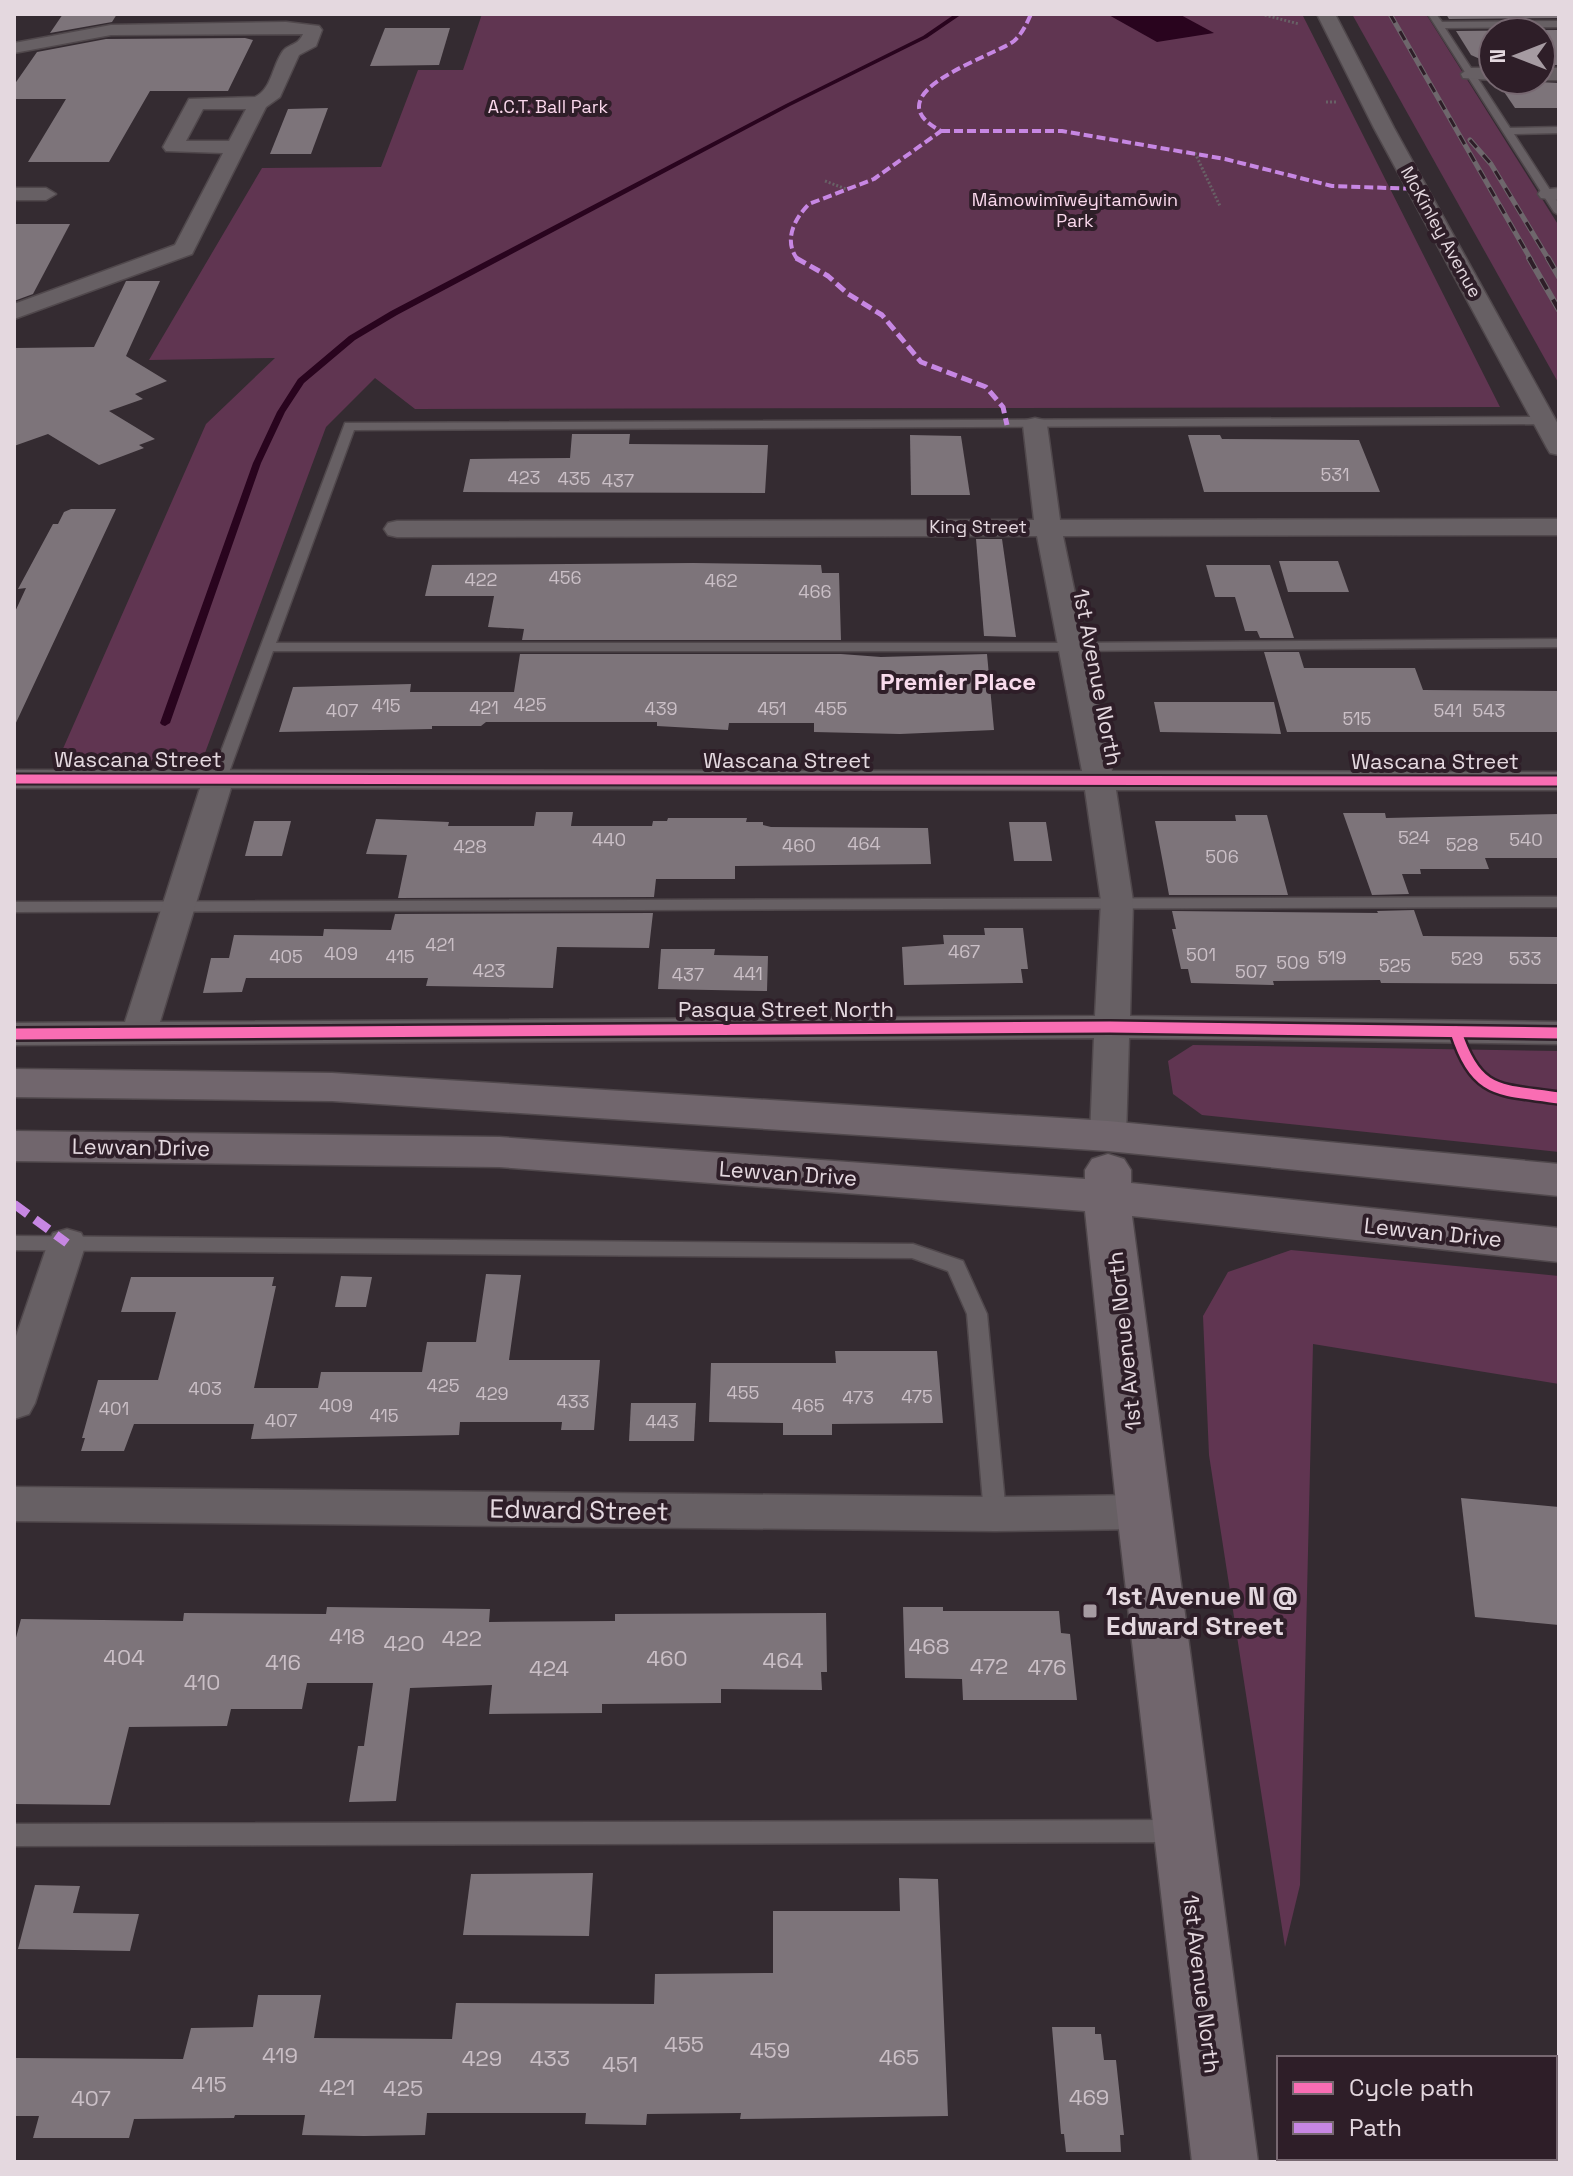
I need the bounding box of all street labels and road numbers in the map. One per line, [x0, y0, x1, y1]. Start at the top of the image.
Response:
street label: McKinley Avenue [1396, 162, 1487, 302]
street label: King Street [929, 515, 1027, 538]
street label: 1st Avenue North [1067, 586, 1129, 768]
street label: Wascana Street [54, 745, 222, 773]
street label: Wascana Street [703, 746, 871, 774]
street label: Wascana Street [1351, 747, 1519, 775]
street label: Pasqua Street North [678, 995, 894, 1023]
street label: Lewvan Drive [72, 1132, 210, 1162]
street label: Lewvan Drive [718, 1154, 858, 1192]
street label: Lewvan Drive [1363, 1211, 1503, 1253]
street label: 1st Avenue North [1101, 1250, 1147, 1432]
street label: Edward Street [489, 1491, 669, 1529]
street label: 1st Avenue North [1177, 1893, 1227, 2075]

